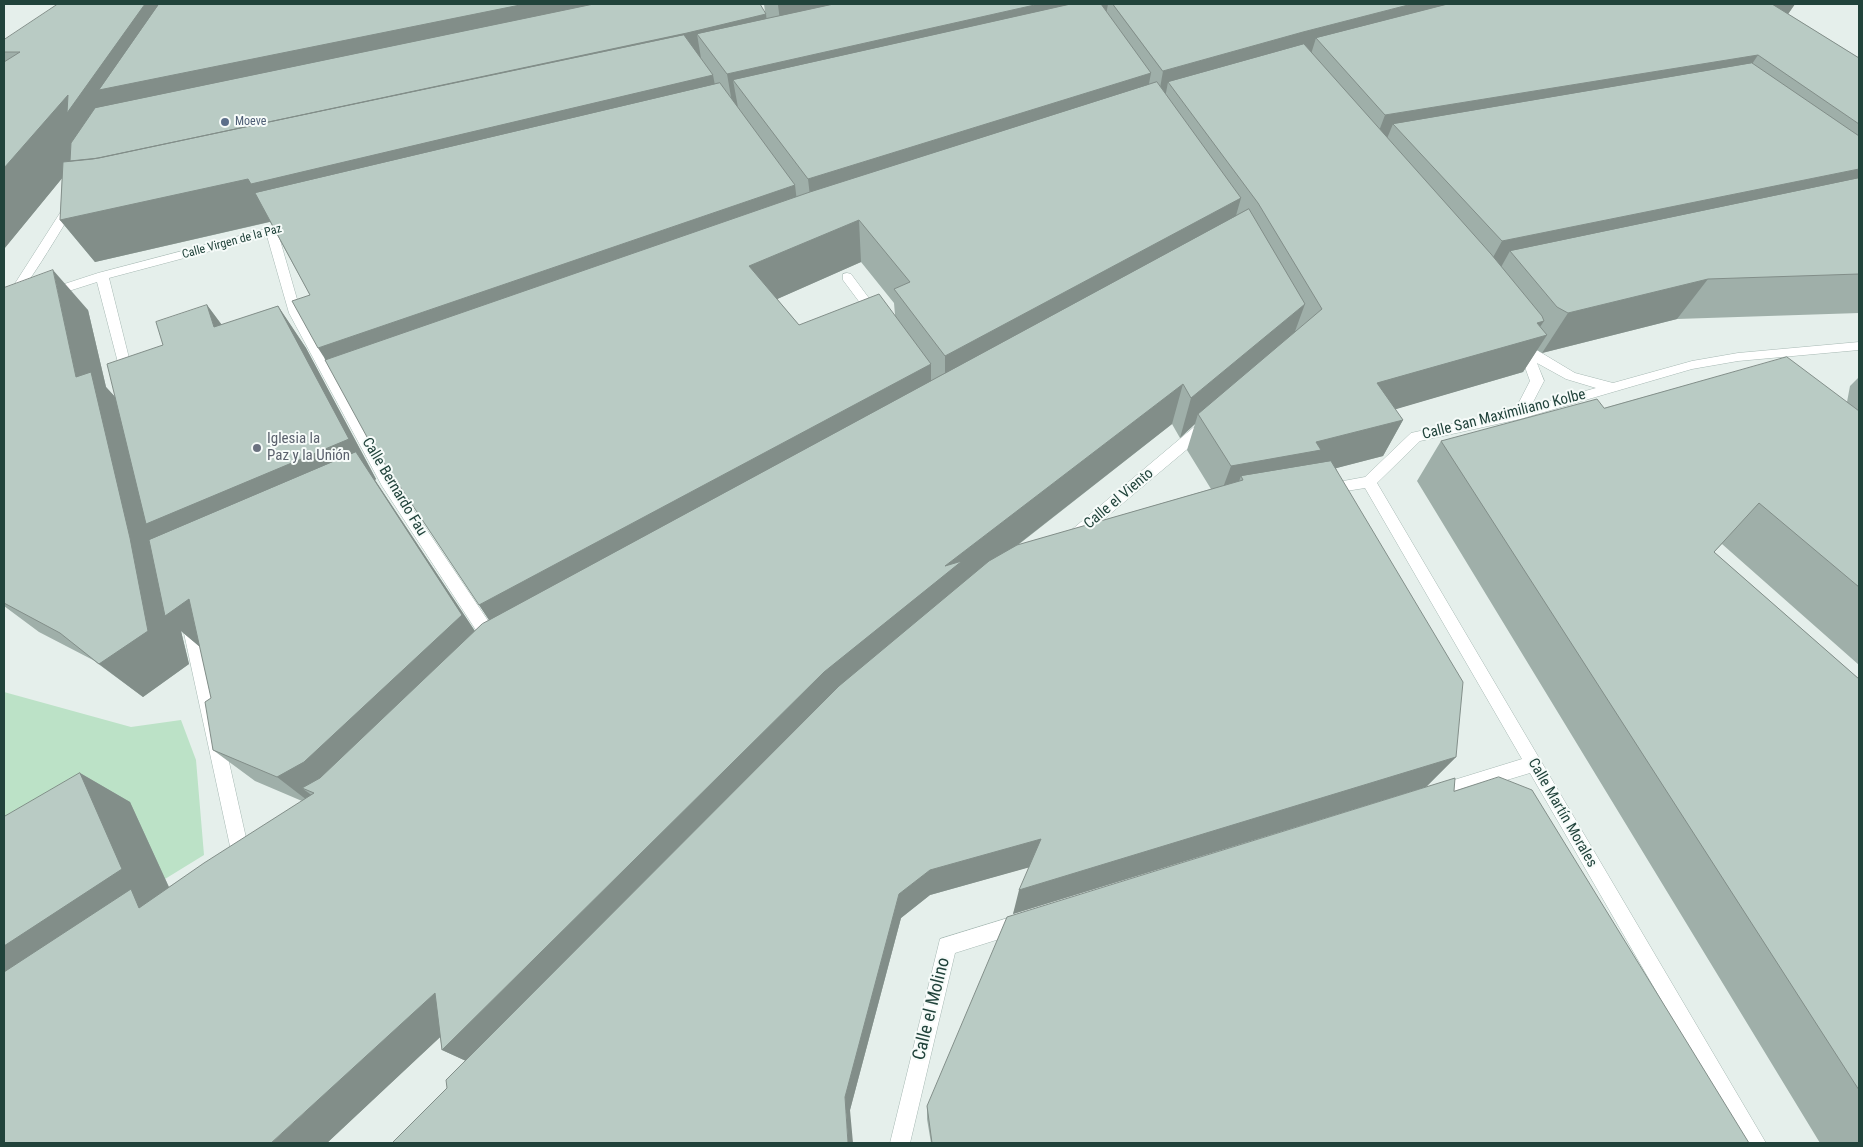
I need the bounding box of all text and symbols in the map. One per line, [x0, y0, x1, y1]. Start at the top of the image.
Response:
place label: Moeve [235, 115, 266, 129]
marker: Moeve [219, 116, 231, 128]
street label: Calle Virgen de la Paz [181, 222, 283, 262]
street label: Calle San Maximiliano Kolbe [1420, 386, 1588, 444]
place label: Iglesia la Paz y la Unión [267, 430, 350, 465]
street label: Calle Bernardo Fau [358, 435, 430, 539]
marker: Iglesia la Paz y la Unión [251, 442, 263, 454]
street label: Calle el Viento [1081, 465, 1157, 533]
street label: Calle Martín Morales [1524, 755, 1600, 871]
street label: Calle el Molino [909, 955, 955, 1063]

